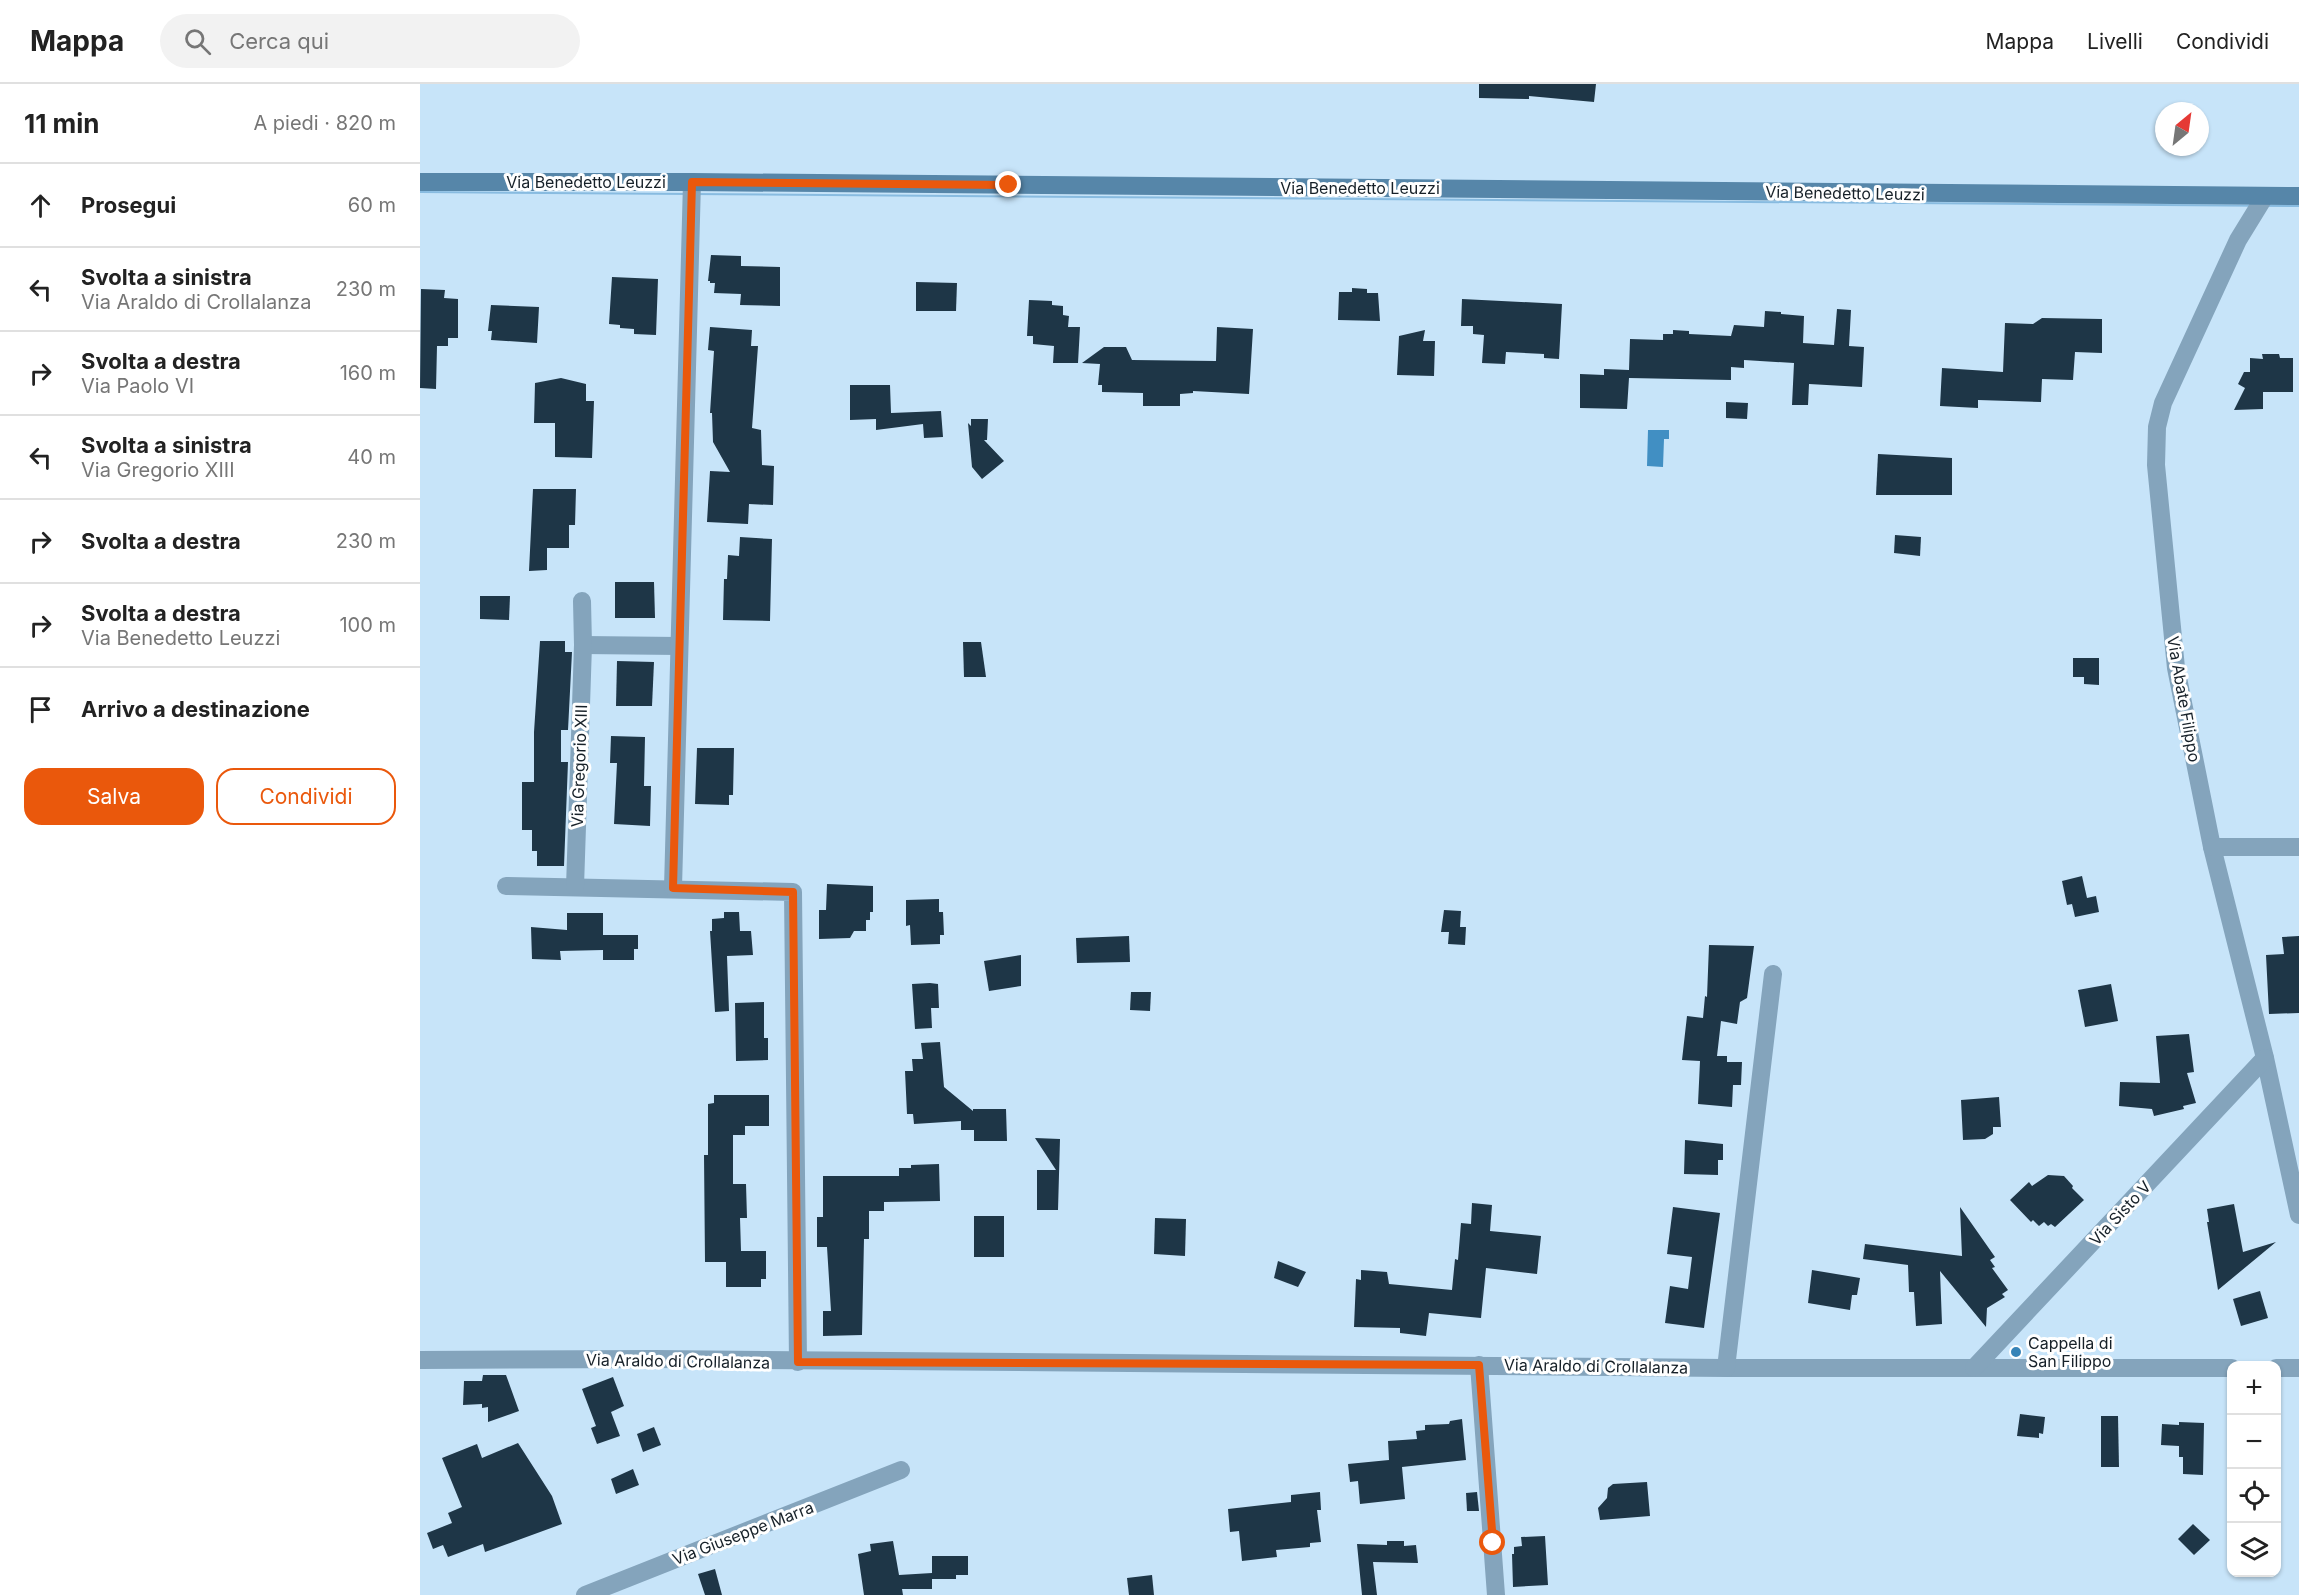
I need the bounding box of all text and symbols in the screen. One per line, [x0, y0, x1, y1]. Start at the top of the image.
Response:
search box [160, 14, 580, 68]
text: Mappa [30, 24, 124, 58]
icon: search [181, 25, 214, 58]
text: Cerca qui [229, 28, 329, 54]
text: Mappa [1986, 29, 2054, 54]
text: Livelli [2087, 29, 2143, 54]
text: Condividi [2176, 29, 2269, 54]
north arrow [2155, 102, 2209, 156]
text: 11 min [24, 108, 100, 139]
text: A piedi · 820 m [253, 111, 396, 135]
route end [995, 171, 1021, 197]
street label: Via Benedetto Leuzzi [506, 172, 666, 192]
street label: Via Benedetto Leuzzi [1280, 178, 1440, 198]
street label: Via Benedetto Leuzzi [1765, 182, 1925, 204]
icon: ahead [24, 189, 57, 222]
text: Prosegui [81, 192, 176, 218]
text: 60 m [348, 193, 396, 217]
text: Svolta a sinistra [81, 264, 252, 290]
icon: left [24, 273, 57, 306]
text: 230 m [336, 277, 396, 301]
text: Via Araldo di Crollalanza [81, 290, 311, 314]
text: Svolta a destra [81, 348, 241, 374]
icon: right [24, 357, 57, 390]
text: 160 m [340, 361, 396, 385]
text: Via Paolo VI [81, 374, 194, 398]
text: Svolta a sinistra [81, 432, 252, 458]
icon: left [24, 441, 57, 474]
text: 40 m [347, 445, 396, 469]
text: Via Gregorio XIII [81, 458, 235, 482]
icon: right [24, 525, 57, 558]
text: Svolta a destra [81, 528, 241, 554]
text: 230 m [336, 529, 396, 553]
text: Svolta a destra [81, 600, 241, 626]
icon: right [24, 609, 57, 642]
text: 100 m [339, 613, 396, 637]
text: Via Benedetto Leuzzi [81, 626, 280, 650]
street label: Via Abate Filippo [2163, 634, 2205, 764]
icon: arrive [24, 693, 57, 726]
text: Arrivo a destinazione [81, 696, 310, 722]
street label: Via Gregorio XIII [567, 704, 591, 828]
button: Salva [24, 768, 204, 825]
button: Condividi [216, 768, 396, 825]
street label: Via Sisto V [2085, 1176, 2155, 1250]
place label: Cappella di San Filippo [2028, 1333, 2113, 1371]
marker: Cappella di San Filippo [2009, 1345, 2023, 1359]
street label: Via Araldo di Crollalanza [586, 1349, 770, 1373]
street label: Via Araldo di Crollalanza [1504, 1354, 1688, 1378]
map controls [2227, 1361, 2281, 1577]
button: + [2227, 1361, 2281, 1415]
button: − [2227, 1415, 2281, 1469]
button: locate [2227, 1469, 2281, 1523]
street label: Via Giuseppe Marra [670, 1497, 816, 1569]
button: layers [2227, 1523, 2281, 1577]
route start [1479, 1529, 1505, 1555]

